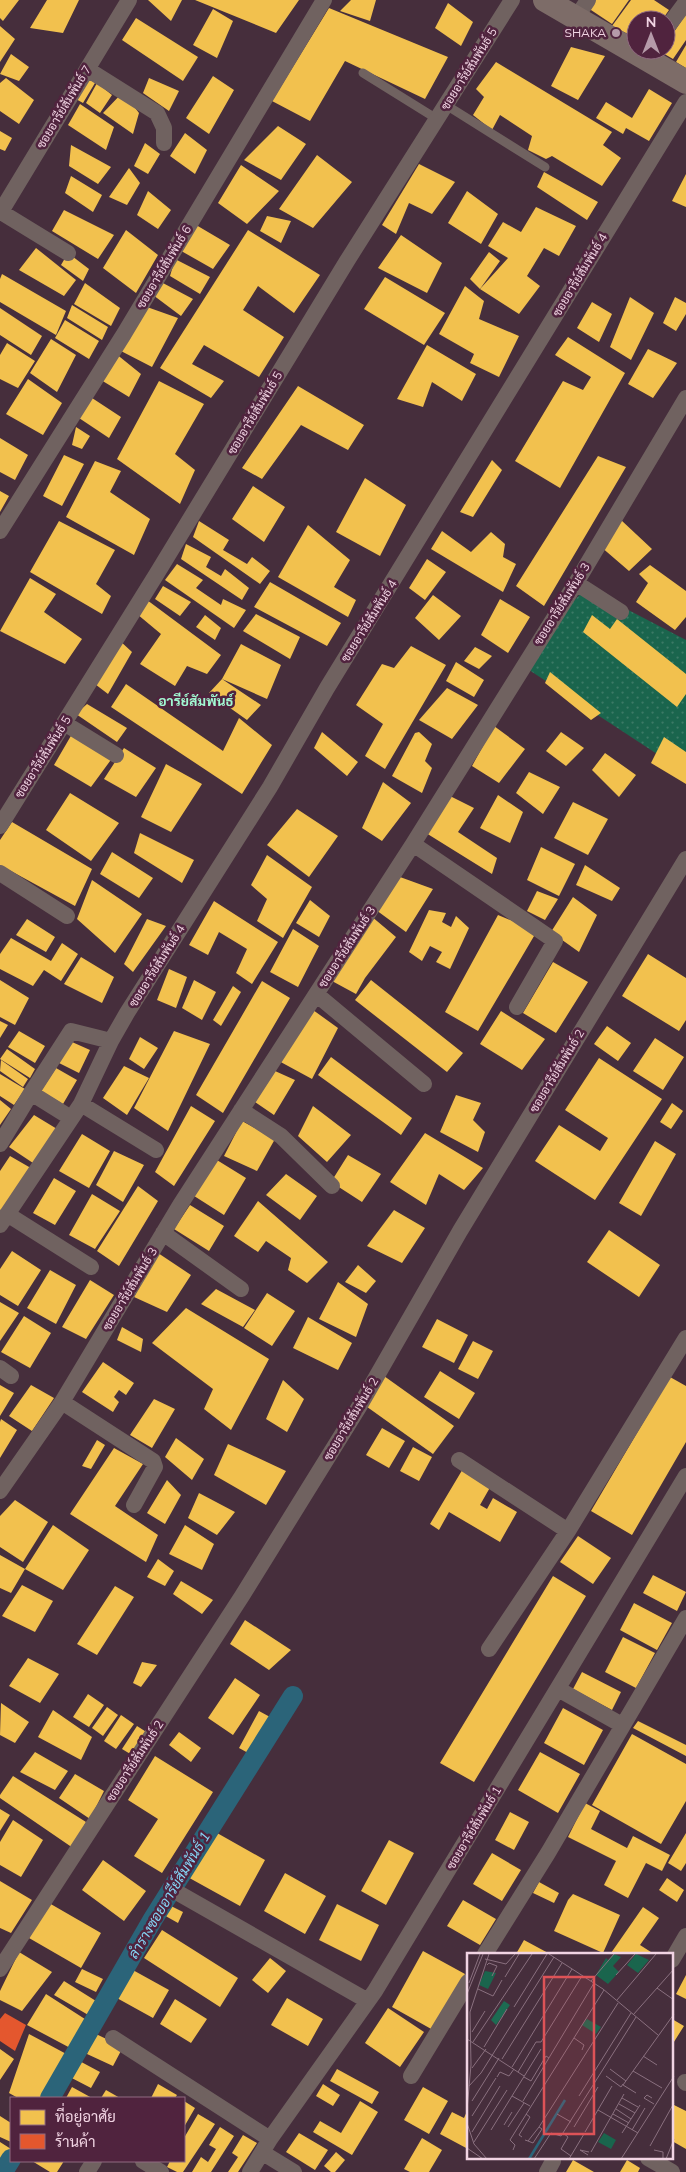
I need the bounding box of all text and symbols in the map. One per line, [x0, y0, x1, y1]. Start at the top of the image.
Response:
north arrow [626, 10, 676, 60]
text: N [646, 13, 656, 31]
street label: ซอยอารีย์สัมพันธ์ 5 [437, 25, 500, 113]
place label: SHAKA [564, 25, 606, 40]
marker: SHAKA [610, 27, 622, 39]
street label: ซอยอารีย์สัมพันธ์ 7 [33, 62, 94, 151]
street label: ซอยอารีย์สัมพันธ์ 6 [133, 222, 194, 311]
street label: ซอยอารีย์สัมพันธ์ 4 [549, 230, 610, 319]
street label: ซอยอารีย์สัมพันธ์ 5 [224, 368, 285, 457]
street label: ซอยอารีย์สัมพันธ์ 3 [530, 560, 593, 648]
street label: ซอยอารีย์สัมพันธ์ 4 [337, 577, 400, 665]
district label: อารีย์สัมพันธ์ [158, 692, 235, 710]
street label: ซอยอารีย์สัมพันธ์ 5 [11, 713, 74, 801]
street label: ซอยอารีย์สัมพันธ์ 3 [315, 903, 379, 990]
street label: ซอยอารีย์สัมพันธ์ 4 [125, 922, 188, 1010]
street label: ซอยอารีย์สัมพันธ์ 2 [526, 1026, 587, 1115]
street label: ซอยอารีย์สัมพันธ์ 3 [99, 1244, 160, 1333]
street label: ซอยอารีย์สัมพันธ์ 2 [320, 1374, 381, 1463]
street label: ซอยอารีย์สัมพันธ์ 2 [103, 1717, 167, 1804]
street label: ซอยอารีย์สัมพันธ์ 1 [443, 1783, 504, 1872]
water label: ลำรางซอยอารีย์สัมพันธ์ 1 [124, 1828, 214, 1962]
inset map [467, 1953, 674, 2160]
legend [10, 2097, 185, 2162]
text: ที่อยู่อาศัย [55, 2102, 116, 2127]
text: ร้านค้า [55, 2132, 95, 2151]

